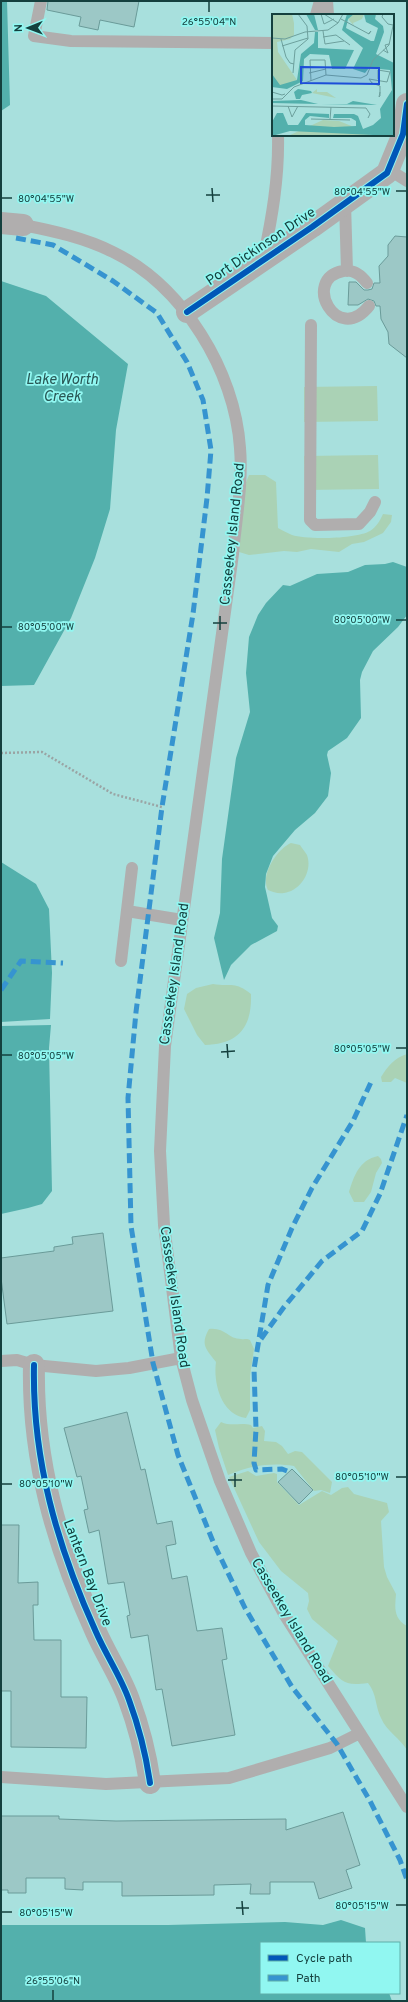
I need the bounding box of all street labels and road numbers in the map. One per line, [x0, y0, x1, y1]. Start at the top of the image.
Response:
street label: Port Dickinson Drive [203, 204, 319, 290]
street label: Casseekey Island Road [217, 462, 249, 606]
street label: Casseekey Island Road [157, 902, 193, 1046]
street label: Casseekey Island Road [156, 1225, 192, 1369]
street label: Lantern Bay Drive [59, 1517, 115, 1629]
street label: Casseekey Island Road [247, 1555, 335, 1687]

